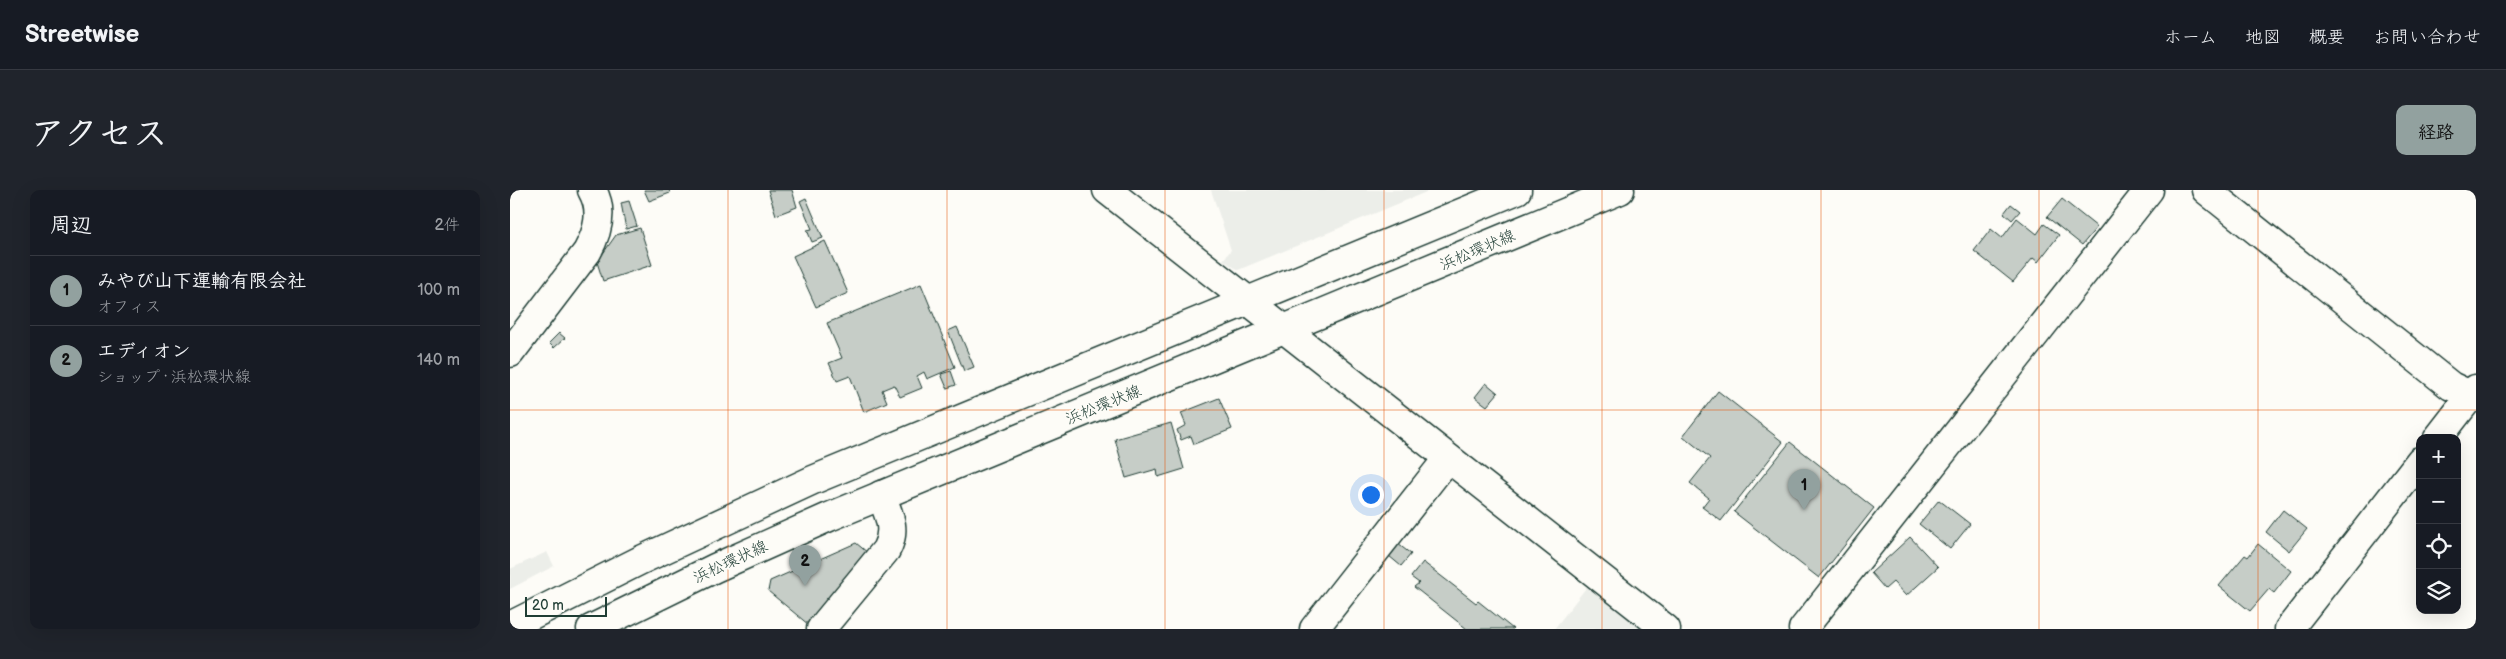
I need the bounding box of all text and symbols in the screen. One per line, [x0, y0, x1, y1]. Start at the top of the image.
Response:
text: Streetwise [25, 20, 139, 49]
text: ホーム [2164, 27, 2217, 48]
text: 地図 [2245, 27, 2281, 48]
text: 概要 [2309, 27, 2345, 48]
text: お問い合わせ [2373, 27, 2481, 48]
button: 経路 [2396, 105, 2476, 155]
text: アクセス [30, 113, 168, 156]
text: 周辺 [50, 213, 92, 238]
text: 2件 [435, 216, 460, 235]
street label: 浜松環状線 [1437, 226, 1518, 275]
text: みやび山下運輸有限会社 [97, 270, 306, 293]
text: 1 [63, 281, 69, 300]
text: 100 m [417, 281, 460, 300]
text: オフィス [97, 298, 161, 317]
text: エディオン [97, 340, 190, 363]
text: 2 [61, 351, 71, 370]
text: 140 m [417, 351, 460, 370]
text: ショップ · 浜松環状線 [97, 368, 251, 387]
street label: 浜松環状線 [1063, 382, 1144, 429]
map controls [2416, 434, 2461, 614]
button: + [2416, 434, 2461, 479]
pin: 1 [1788, 469, 1820, 510]
button: − [2416, 479, 2461, 524]
your location [1358, 482, 1384, 508]
button: locate [2416, 524, 2461, 569]
street label: 浜松環状線 [690, 537, 771, 588]
pin: 2 [789, 545, 821, 586]
button: layers [2416, 569, 2461, 614]
scale bar [525, 594, 608, 617]
text: 20 m [532, 597, 564, 614]

